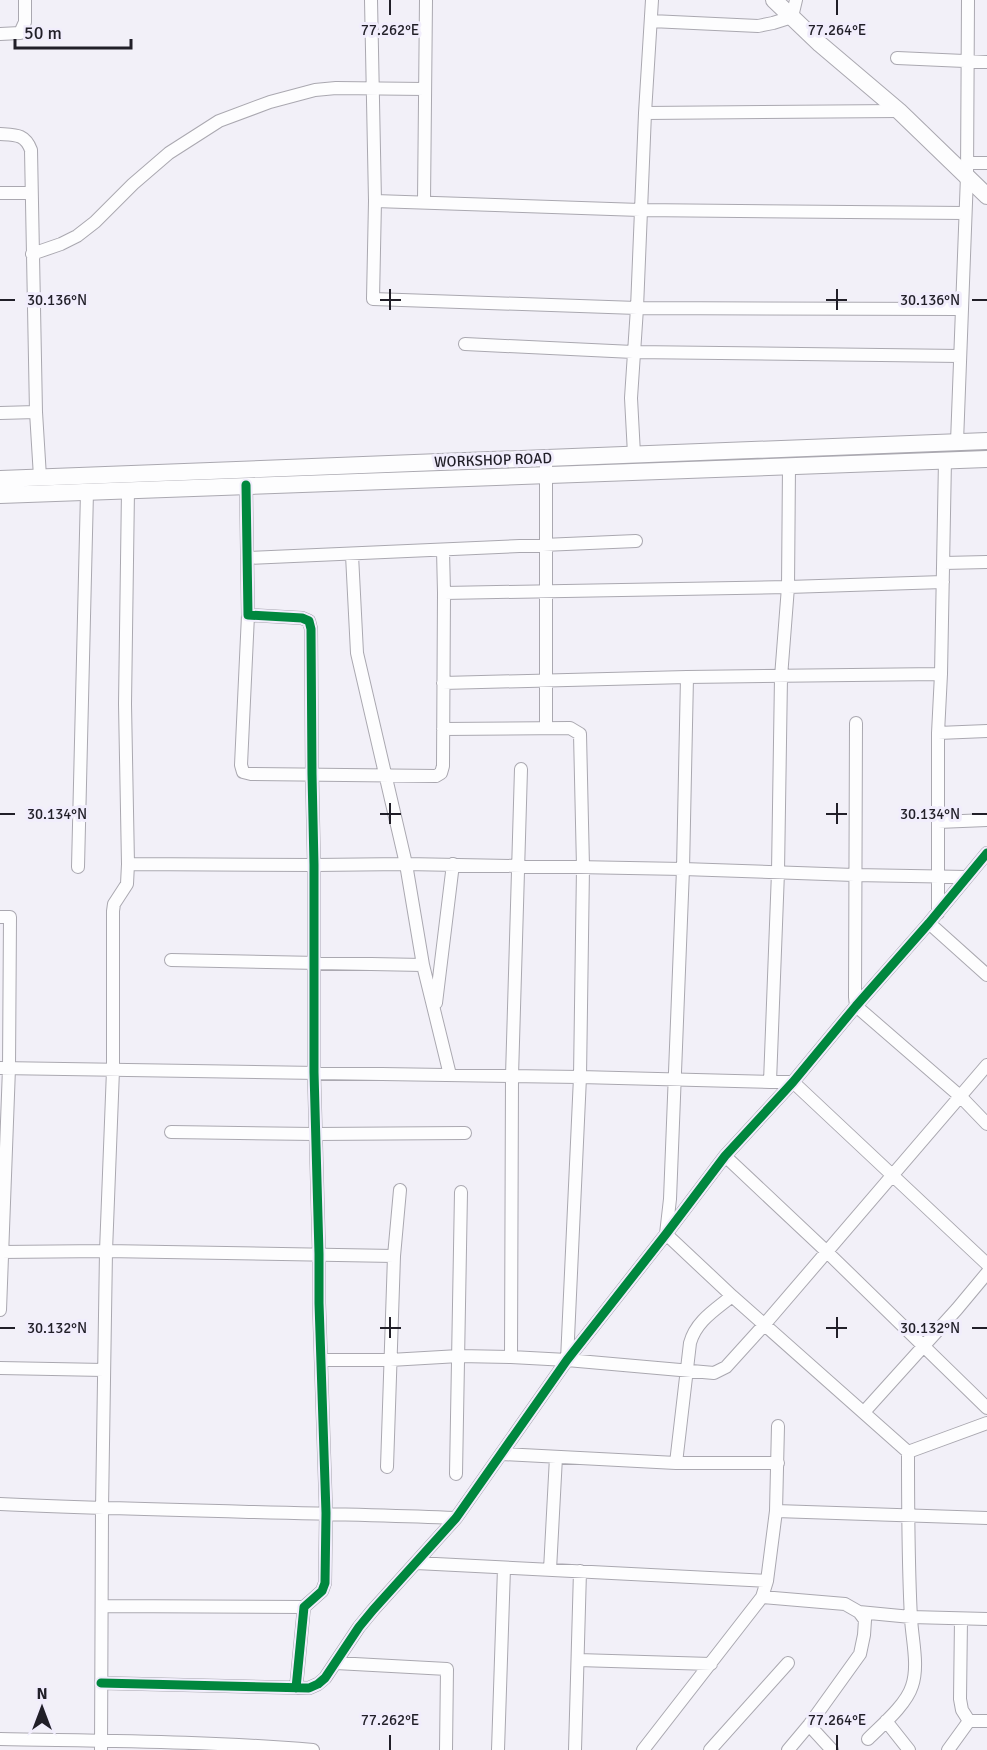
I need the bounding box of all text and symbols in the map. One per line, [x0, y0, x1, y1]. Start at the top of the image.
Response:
scale bar [15, 12, 130, 50]
text: 77.262°E [361, 21, 419, 39]
text: 77.264°E [808, 21, 866, 39]
text: 50 m [24, 22, 62, 44]
text: 30.136°N [27, 291, 87, 309]
text: 30.136°N [900, 291, 960, 309]
street label: WORKSHOP ROAD [434, 449, 552, 471]
text: 30.134°N [27, 805, 87, 823]
text: 30.134°N [900, 805, 960, 823]
text: 30.132°N [27, 1319, 87, 1337]
text: 30.132°N [900, 1319, 960, 1337]
north arrow [12, 1678, 72, 1738]
text: N [36, 1684, 48, 1704]
text: 77.262°E [361, 1711, 419, 1729]
text: 77.264°E [808, 1711, 866, 1729]

